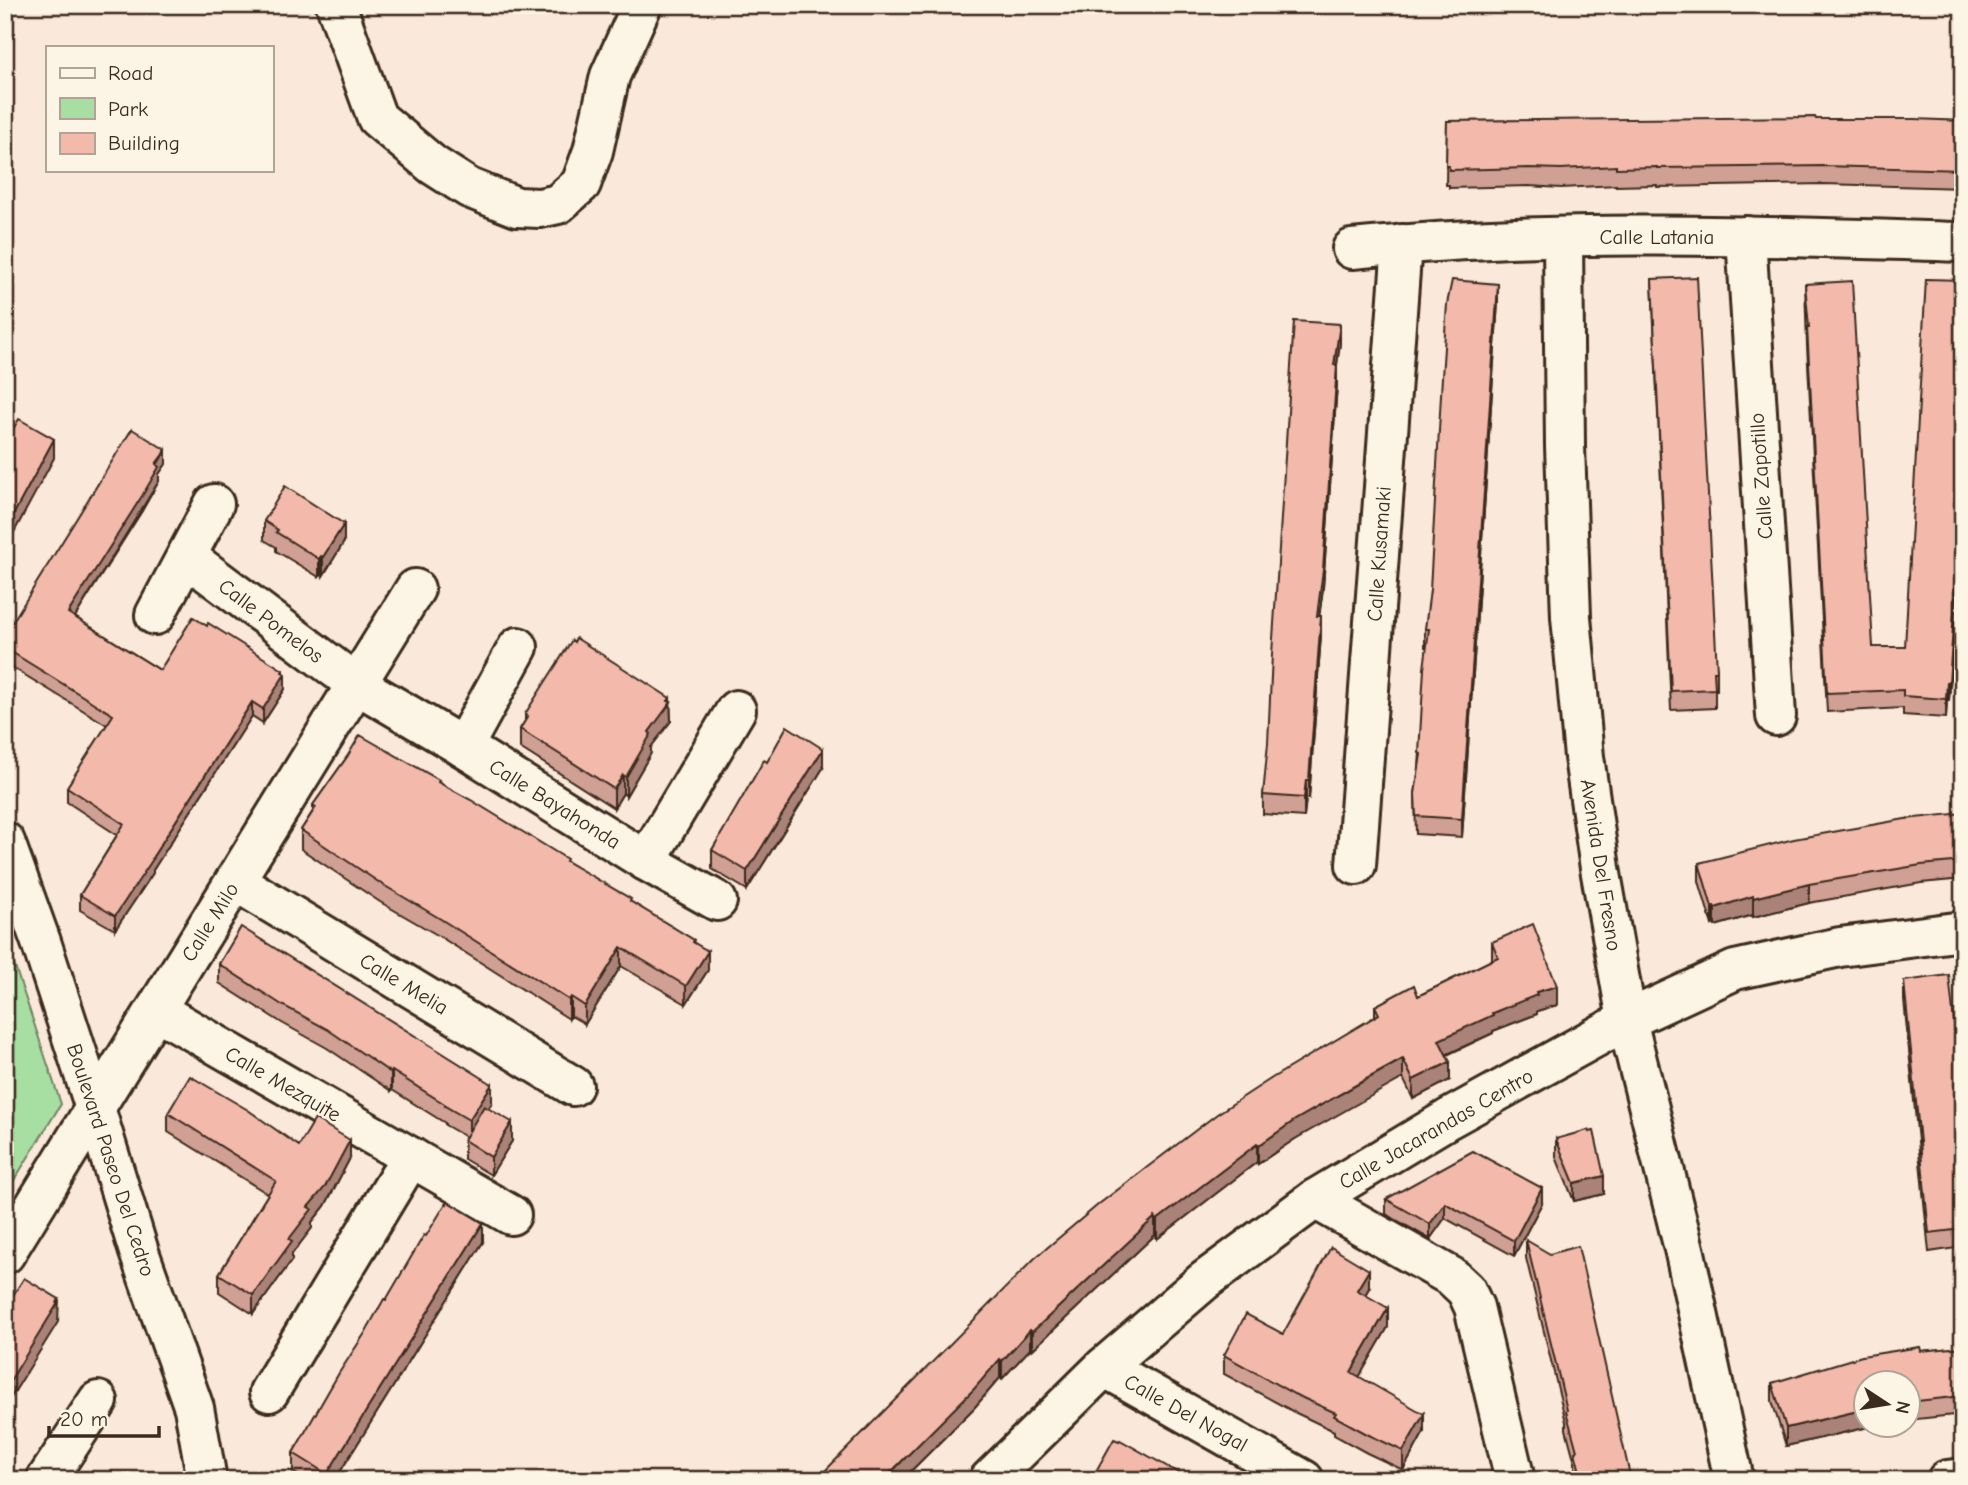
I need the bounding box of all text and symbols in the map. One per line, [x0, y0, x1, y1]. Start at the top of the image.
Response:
legend [46, 46, 273, 172]
text: Road [108, 61, 153, 85]
text: Park [108, 97, 148, 121]
text: Building [108, 131, 180, 155]
street label: Calle Latania [1600, 225, 1714, 249]
street label: Calle Zapotillo [1745, 412, 1777, 540]
street label: Calle Kusamaki [1362, 486, 1396, 622]
street label: Calle Pomelos [214, 574, 328, 668]
street label: Calle Bayahonda [485, 754, 625, 854]
street label: Avenida Del Fresno [1576, 777, 1626, 953]
street label: Calle Milo [176, 878, 244, 966]
street label: Calle Melia [355, 948, 453, 1020]
street label: Boulevard Paseo Del Cedro [62, 1041, 160, 1279]
street label: Calle Mezquite [221, 1041, 345, 1127]
street label: Calle Jacarandas Centro [1335, 1064, 1537, 1194]
street label: Calle Del Nogal [1120, 1369, 1252, 1457]
north arrow [1853, 1370, 1923, 1440]
scale bar [49, 1394, 159, 1438]
text: N [1891, 1399, 1915, 1416]
text: 20 m [60, 1407, 108, 1431]

